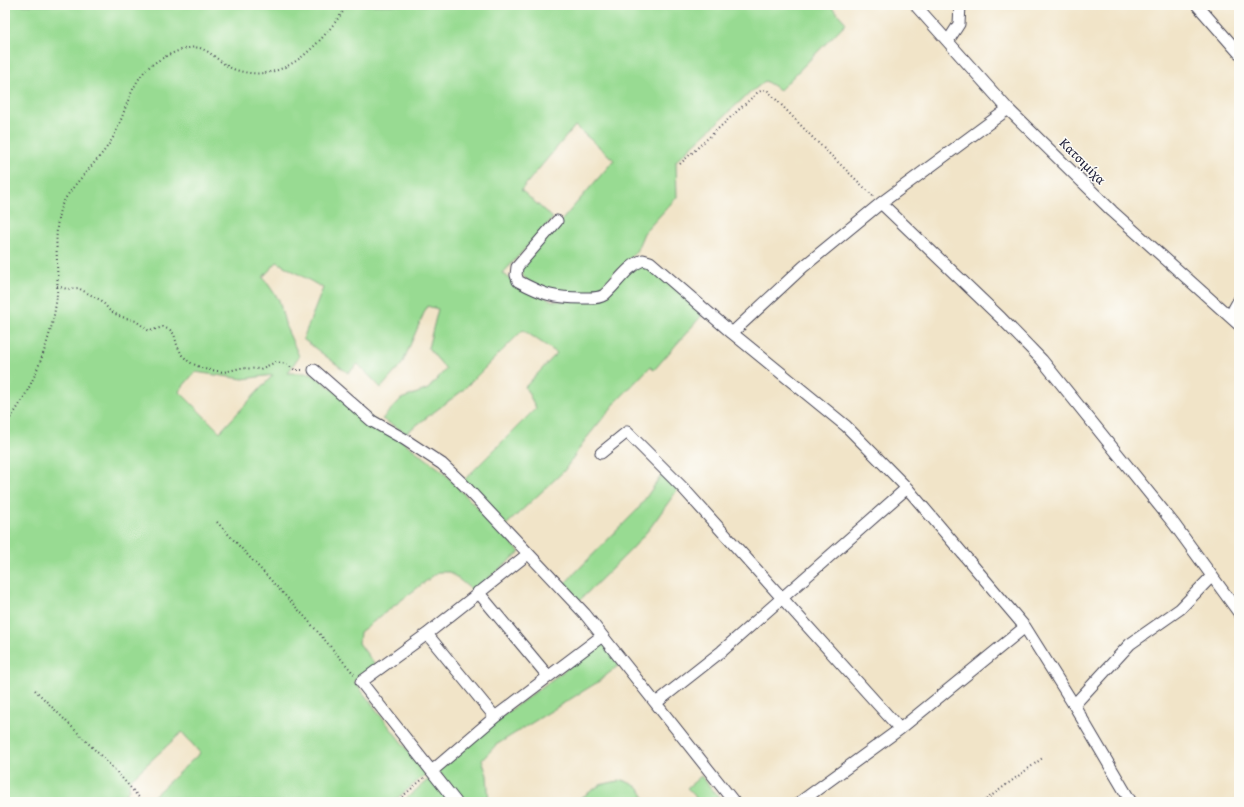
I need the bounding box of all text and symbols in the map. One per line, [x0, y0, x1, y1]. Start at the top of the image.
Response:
street label: Κατσιμίχα [1055, 133, 1111, 189]

